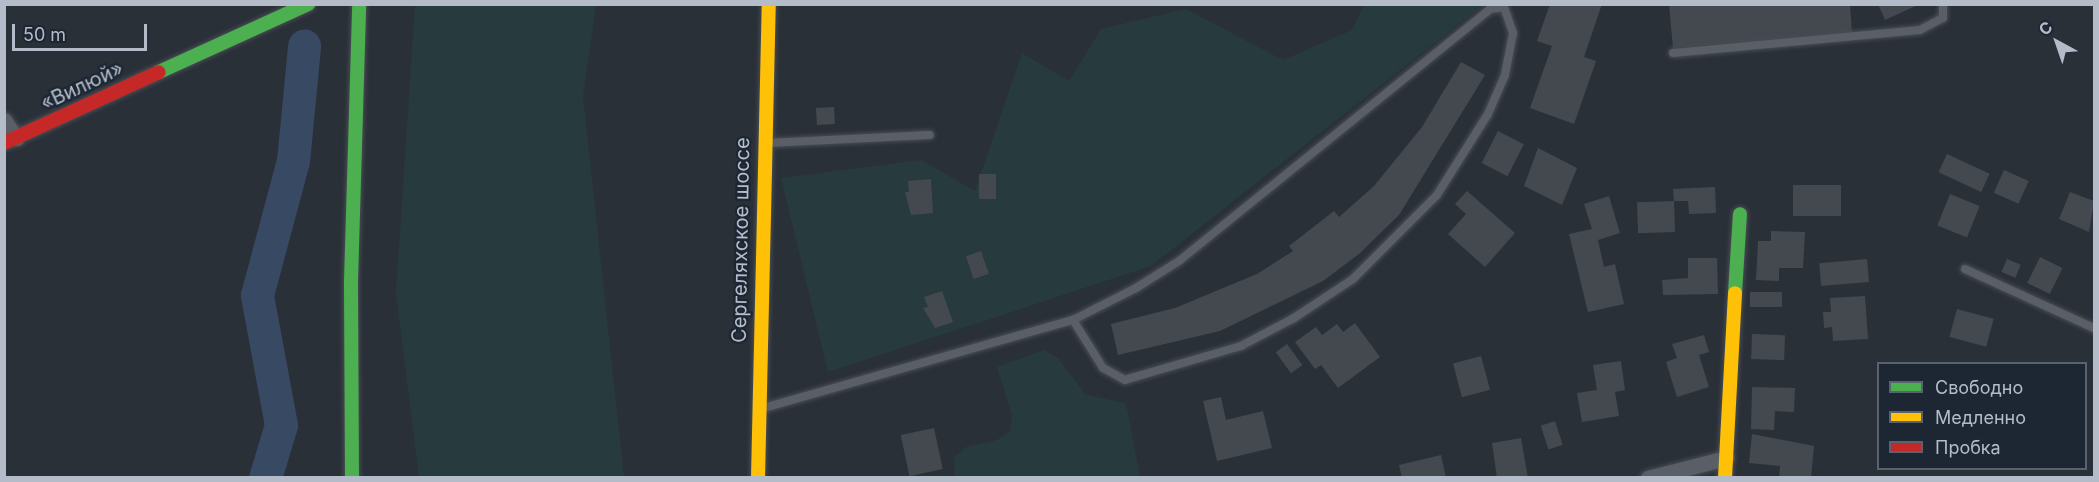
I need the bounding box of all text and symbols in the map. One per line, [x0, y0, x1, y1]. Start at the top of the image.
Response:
scale bar [15, 12, 150, 50]
north arrow [2027, 12, 2087, 72]
text: С [2034, 17, 2056, 40]
text: 50 m [23, 24, 66, 45]
street label: «Вилюй» [37, 56, 127, 116]
street label: Сергеляхское шоссе [727, 137, 755, 343]
legend [1877, 362, 2087, 470]
text: Свободно [1935, 377, 2023, 398]
text: Медленно [1935, 407, 2026, 428]
text: Пробка [1935, 437, 2001, 458]

